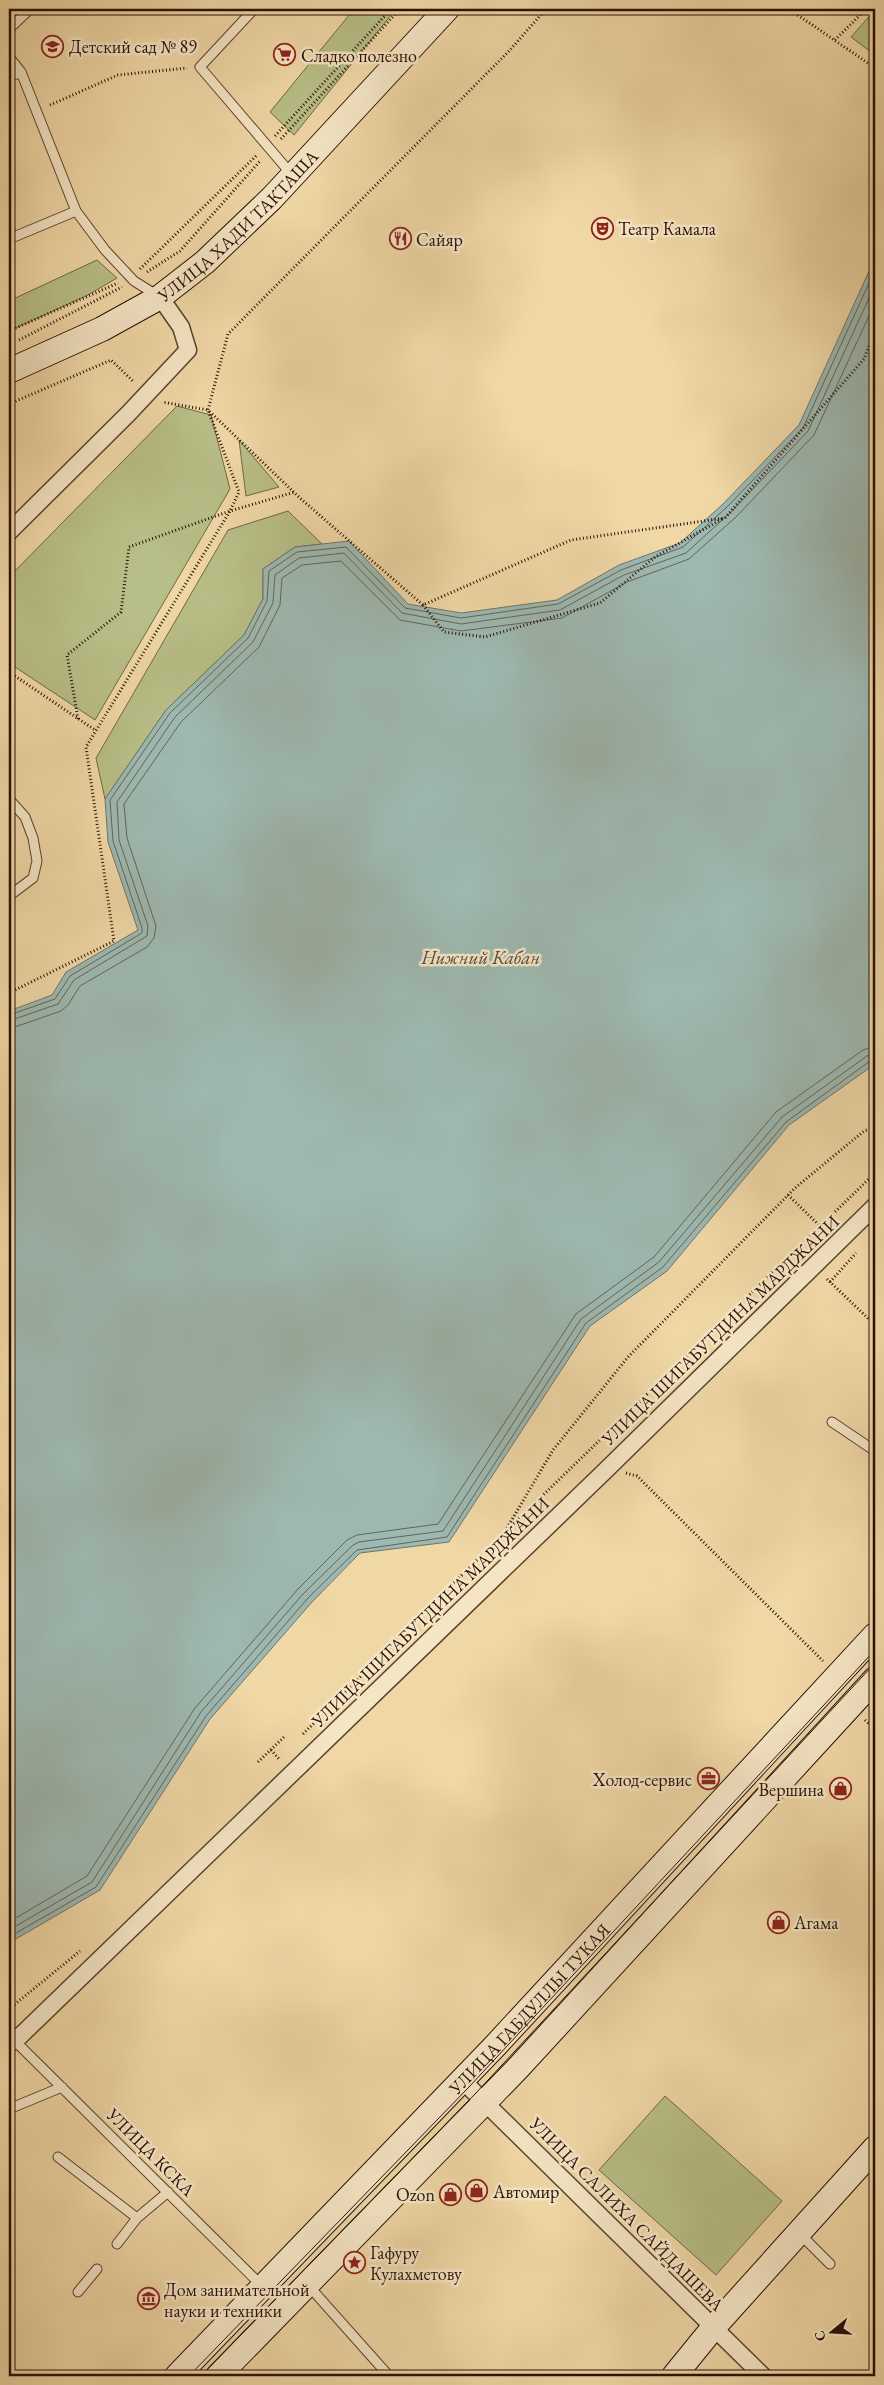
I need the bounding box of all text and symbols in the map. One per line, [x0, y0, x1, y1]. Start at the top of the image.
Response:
school or university icon: Детский сад № 89 [41, 34, 65, 58]
place label: Детский сад № 89 [69, 35, 197, 58]
supermarket icon: Сладко полезно [273, 43, 297, 67]
place label: Сладко полезно [301, 44, 417, 67]
street label: УЛИЦА ХАДИ ТАКТАША [152, 144, 323, 307]
theatre icon: Театр Камала [590, 216, 614, 240]
place label: Театр Камала [618, 217, 717, 240]
restaurant icon: Сайяр [388, 227, 412, 251]
place label: Сайяр [416, 228, 463, 251]
water label: Нижний Кабан [421, 945, 540, 970]
street label: УЛИЦА ШИГАБУТДИНА МАРДЖАНИ [596, 1210, 844, 1451]
street label: УЛИЦА ШИГАБУТДИНА МАРДЖАНИ [306, 1492, 554, 1733]
office icon: Холод-сервис [696, 1767, 720, 1791]
place label: Холод-сервис [592, 1768, 692, 1791]
shop icon: Вершина [828, 1777, 852, 1801]
place label: Вершина [759, 1778, 825, 1801]
shop icon: Агама [766, 1910, 790, 1934]
place label: Агама [793, 1911, 839, 1934]
street label: УЛИЦА ГАБДУЛЛЫ ТУКАЯ [443, 1918, 615, 2100]
street label: УЛИЦА КСКА [101, 2102, 200, 2201]
street label: УЛИЦА САЛИХА САЙДАШЕВА [524, 2111, 729, 2316]
shop icon: Автомир [465, 2179, 489, 2203]
place label: Автомир [492, 2180, 559, 2203]
shop icon: Ozon [439, 2182, 463, 2206]
place label: Ozon [396, 2183, 435, 2206]
place label: Гафуру Кулахметову [370, 2241, 462, 2285]
place icon: Гафуру Кулахметову [342, 2250, 366, 2274]
place label: Дом занимательной науки и техники [164, 2278, 310, 2322]
museum icon: Дом занимательной науки и техники [136, 2287, 160, 2311]
north arrow [806, 2308, 856, 2358]
text: С [810, 2328, 830, 2344]

